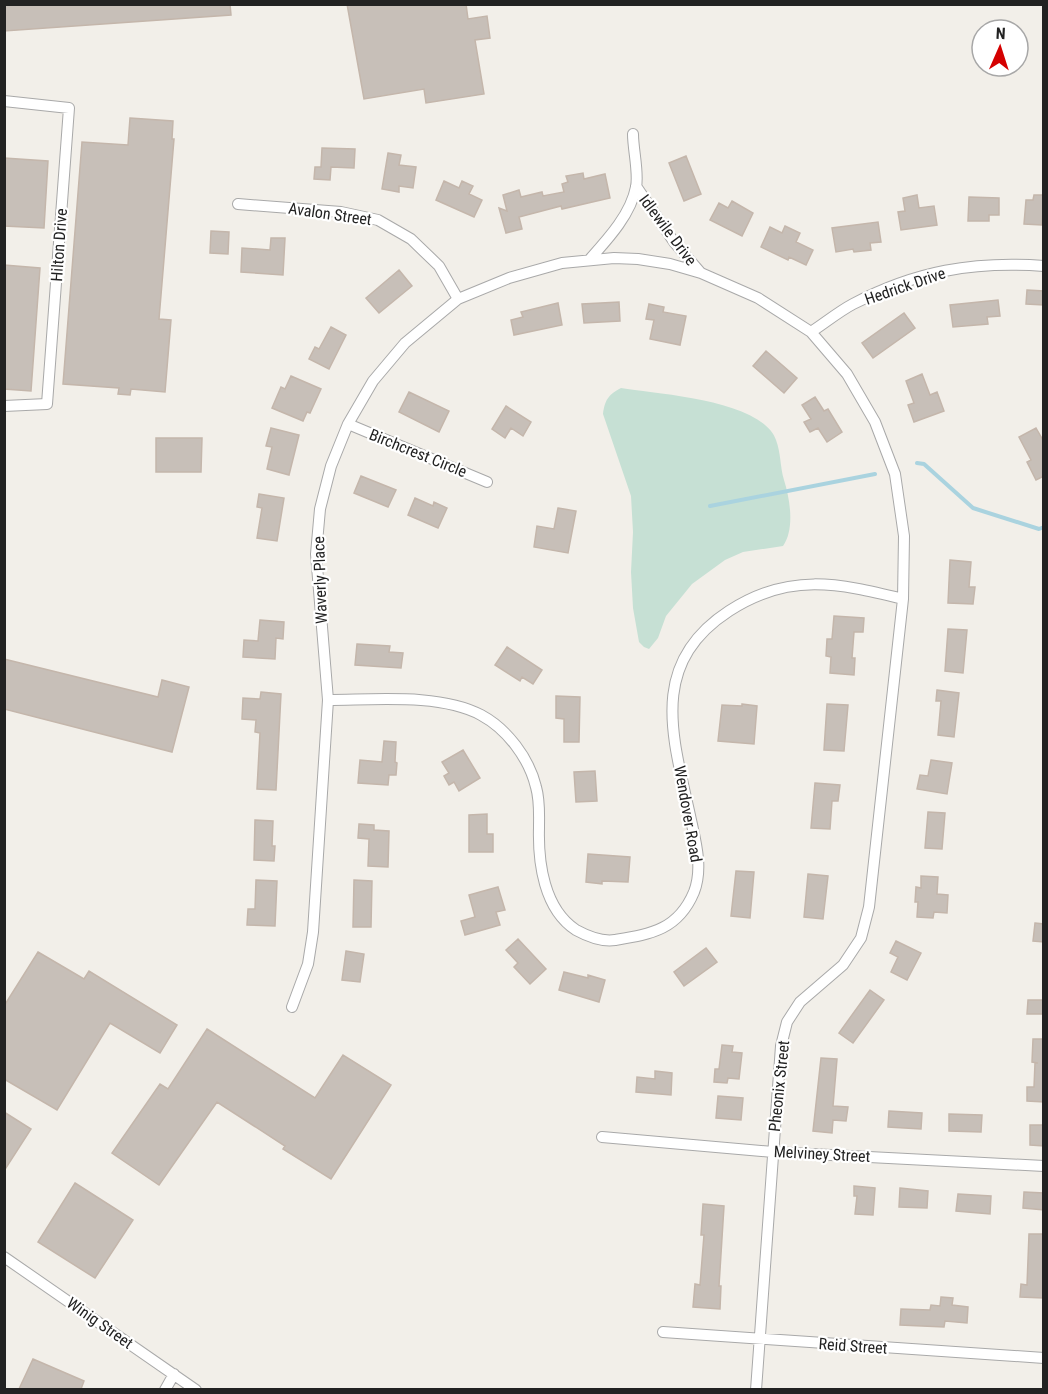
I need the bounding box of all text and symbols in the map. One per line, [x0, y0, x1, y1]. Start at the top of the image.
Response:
north arrow [970, 18, 1030, 78]
text: N [995, 24, 1006, 43]
street label: Idlewile Drive [635, 191, 701, 269]
street label: Avalon Street [287, 199, 373, 229]
street label: Hilton Drive [47, 208, 71, 282]
street label: Hedrick Drive [862, 263, 948, 309]
street label: Birchcrest Circle [366, 425, 470, 481]
street label: Waverly Place [309, 536, 331, 624]
street label: Wendover Road [670, 764, 706, 864]
street label: Pheonix Street [765, 1039, 793, 1133]
street label: Melviney Street [773, 1142, 871, 1166]
street label: Winig Street [63, 1293, 137, 1353]
street label: Reid Street [818, 1334, 888, 1358]

